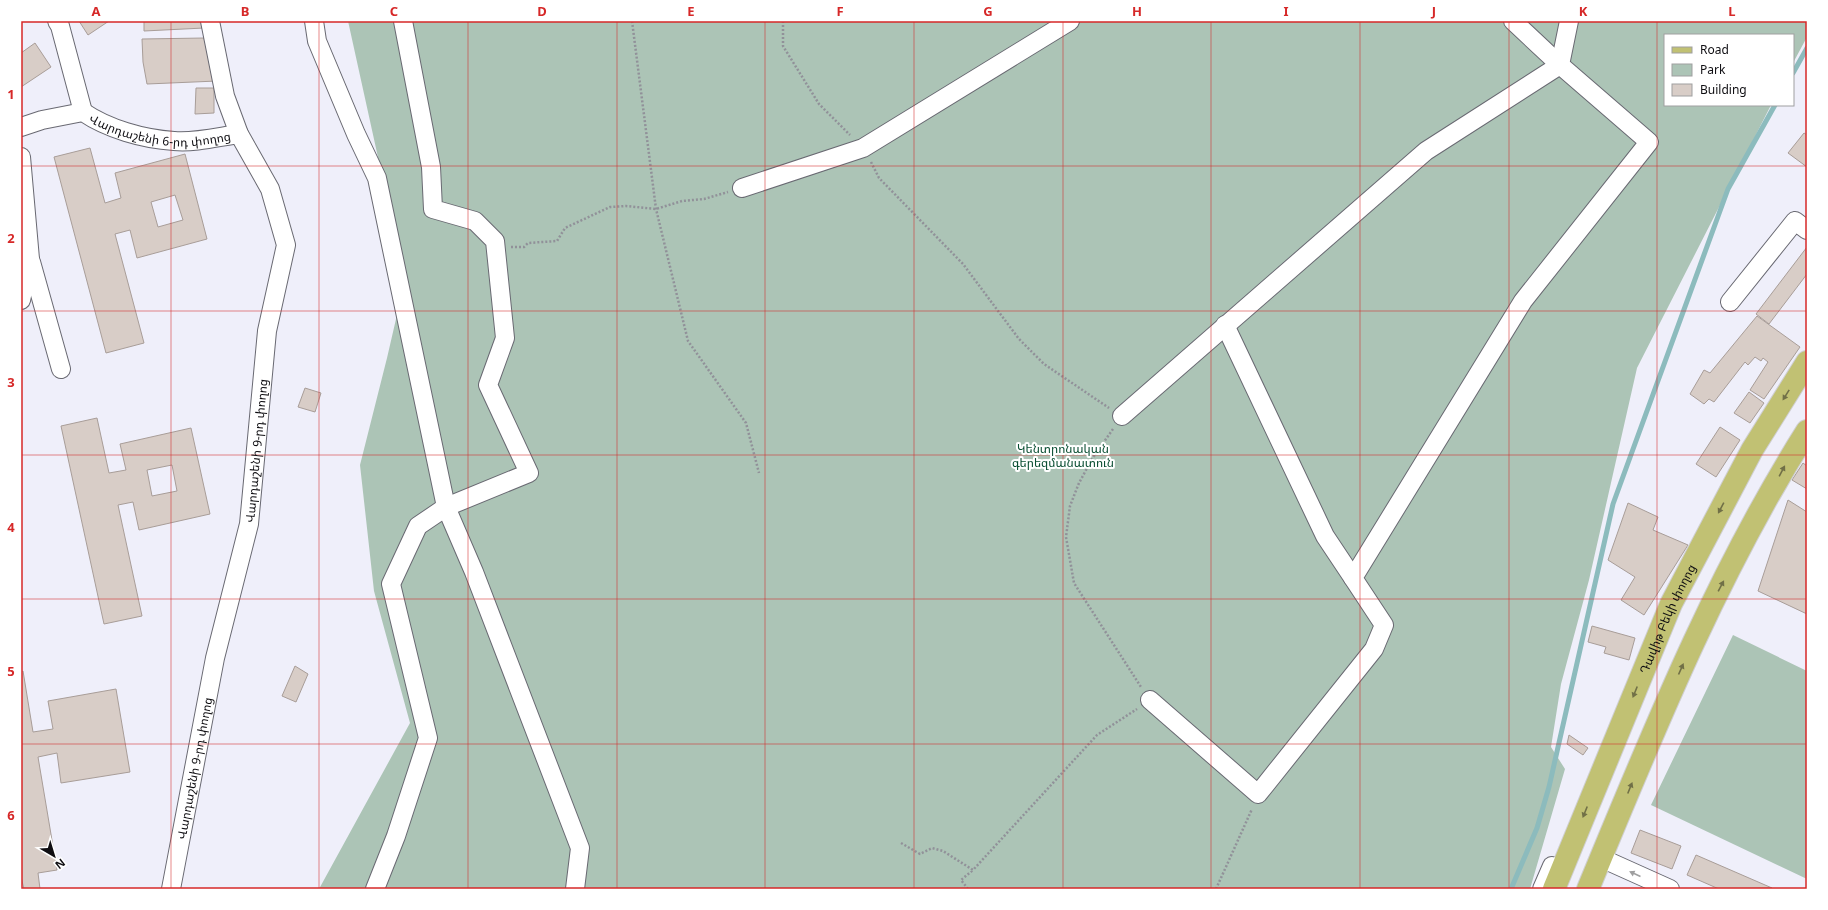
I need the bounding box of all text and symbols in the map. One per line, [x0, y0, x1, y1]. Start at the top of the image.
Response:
text: A [92, 2, 101, 20]
text: B [241, 2, 249, 20]
text: C [390, 2, 398, 20]
text: D [537, 2, 547, 20]
text: E [687, 2, 695, 20]
text: F [836, 2, 844, 20]
text: G [983, 2, 993, 20]
text: H [1132, 2, 1142, 20]
text: I [1283, 2, 1289, 20]
text: J [1431, 2, 1436, 20]
text: K [1579, 2, 1588, 20]
text: L [1728, 2, 1736, 20]
legend [1664, 34, 1794, 106]
text: Road [1700, 41, 1729, 58]
text: Park [1700, 61, 1726, 78]
text: Building [1700, 81, 1747, 98]
text: 1 [7, 85, 15, 103]
street label: Վարդաշենի 6-րդ փողոց [86, 109, 232, 150]
text: 2 [7, 229, 15, 247]
text: 3 [7, 373, 15, 391]
street label: Վարդաշենի 9-րդ փողոց [241, 378, 271, 523]
one-way arrow [1782, 390, 1790, 400]
park label: Կենտրոնական գերեզմանատուն [1012, 440, 1114, 471]
one-way arrow [1779, 465, 1786, 477]
one-way arrow [1718, 502, 1724, 514]
text: 4 [7, 518, 15, 536]
street label: Դավիթ Բեկի փողոց [1635, 561, 1699, 676]
one-way arrow [1718, 580, 1724, 592]
text: 5 [7, 662, 15, 680]
one-way arrow [1678, 662, 1684, 674]
one-way arrow [1631, 687, 1637, 699]
street label: Վարդաշենի 9-րդ փողոց [172, 696, 216, 841]
one-way arrow [1627, 782, 1633, 794]
text: 6 [7, 806, 15, 824]
one-way arrow [1582, 807, 1588, 819]
north arrow [34, 836, 74, 876]
text: N [52, 856, 69, 873]
one-way arrow [1630, 871, 1641, 877]

